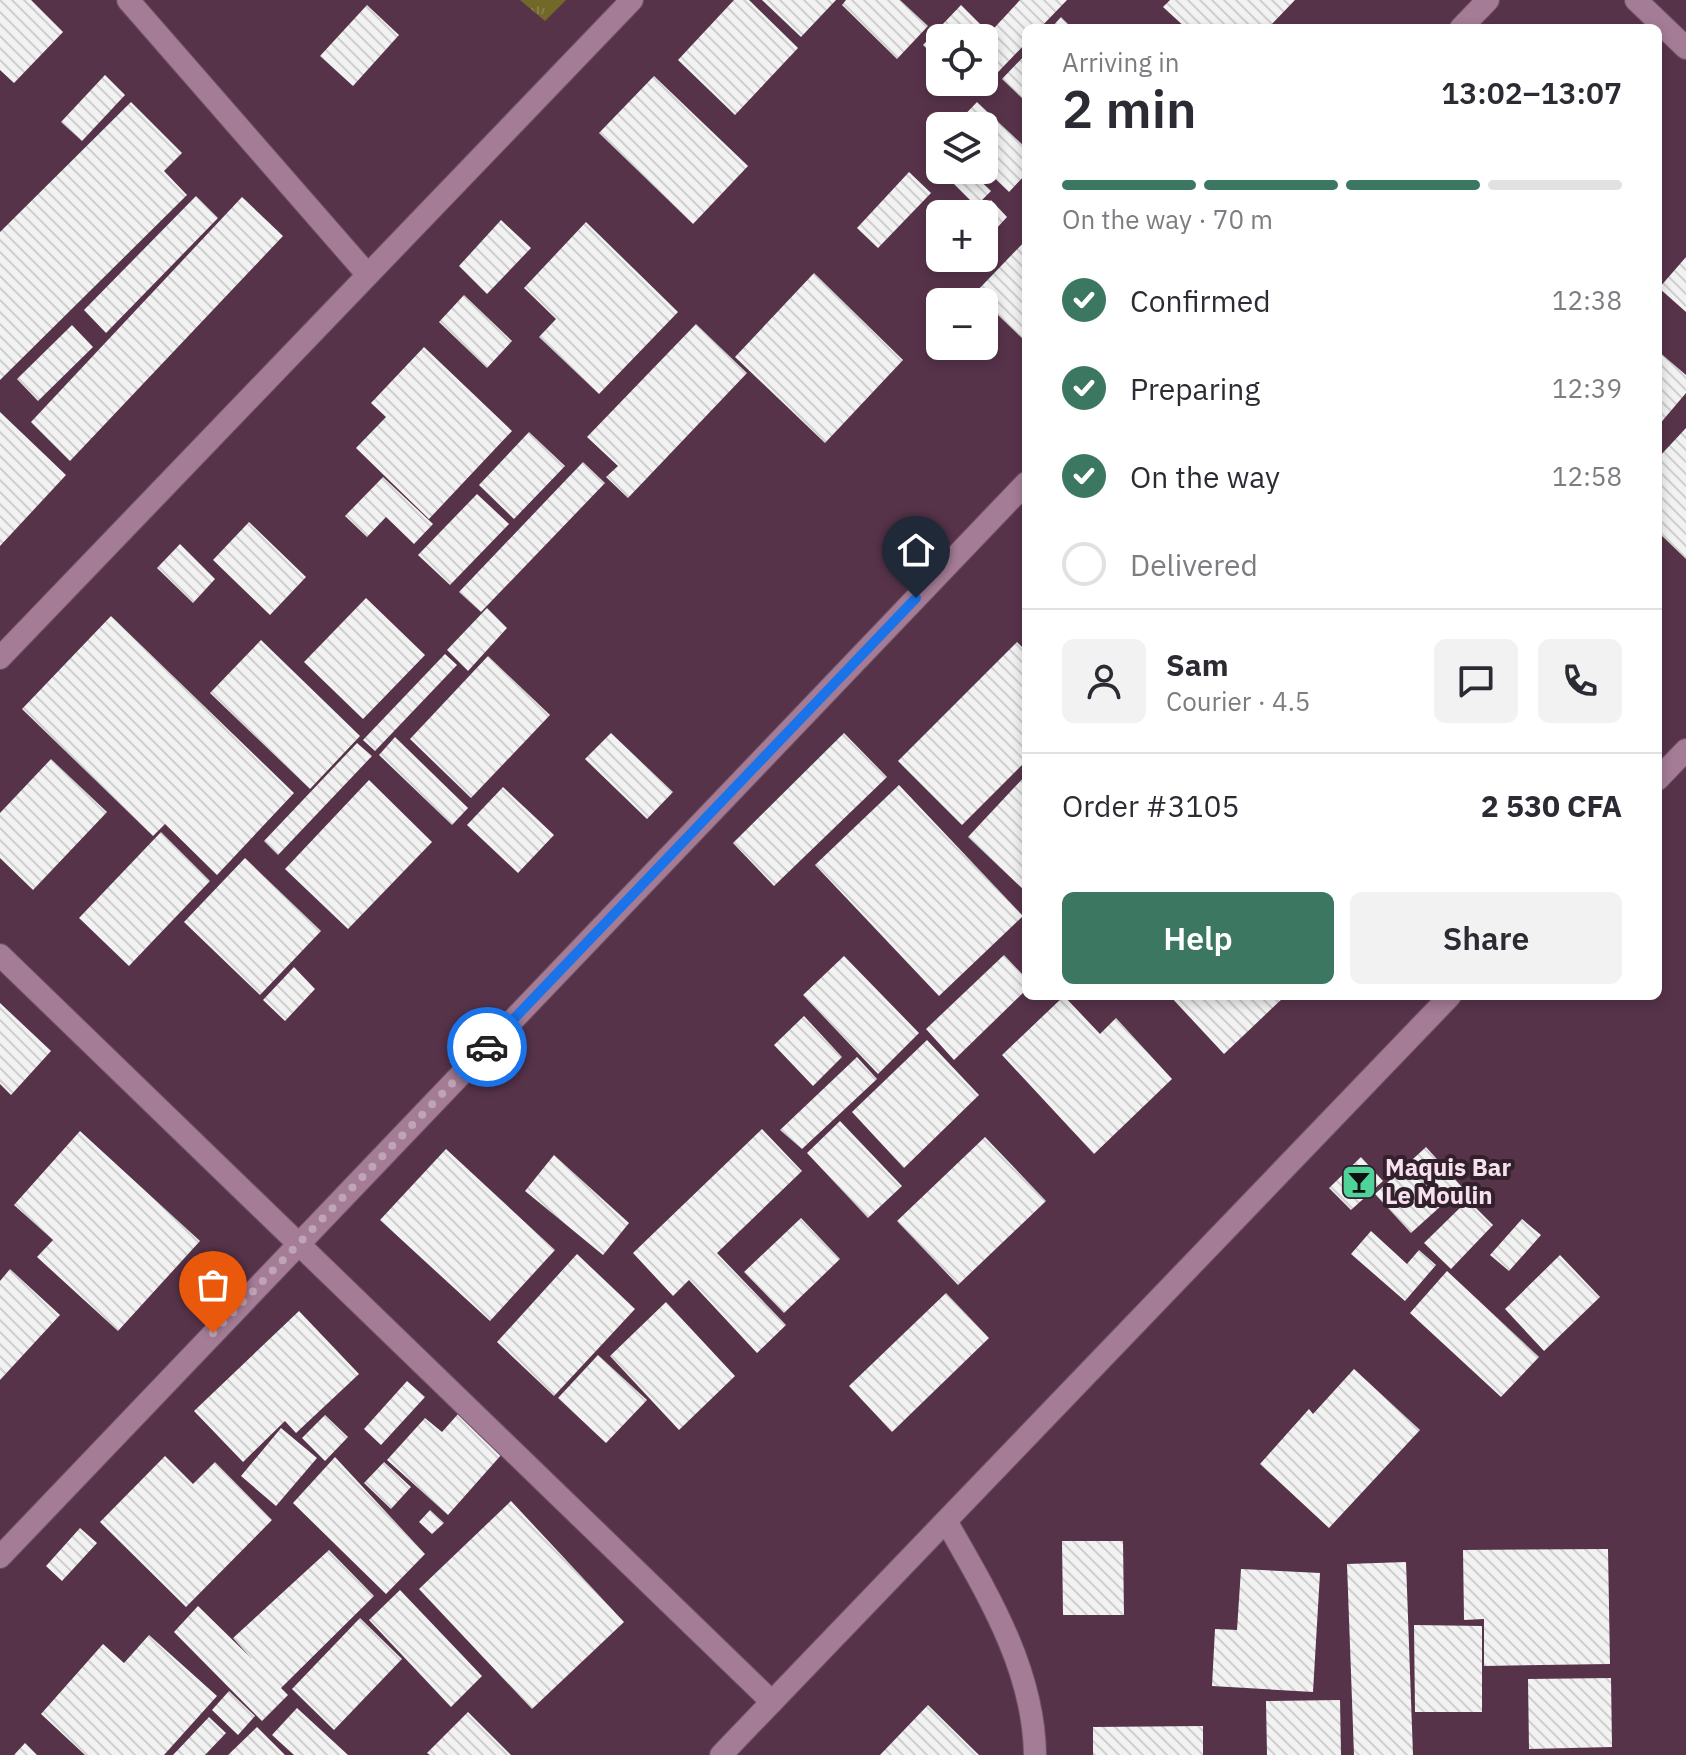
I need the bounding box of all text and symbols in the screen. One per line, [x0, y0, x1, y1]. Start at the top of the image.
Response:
map controls [926, 24, 998, 360]
button: locate [926, 24, 998, 96]
text: Arriving in [1062, 45, 1179, 79]
text: 13:02–13:07 [1441, 73, 1622, 112]
text: 2 min [1062, 75, 1197, 142]
button: layers [926, 112, 998, 184]
button: + [926, 200, 998, 272]
text: On the way · 70 m [1062, 202, 1273, 236]
icon: check [1062, 278, 1106, 322]
text: Confirmed [1130, 281, 1271, 320]
text: 12:38 [1552, 283, 1622, 317]
button: − [926, 288, 998, 360]
icon: check [1062, 366, 1106, 410]
text: Preparing [1130, 369, 1260, 408]
text: 12:39 [1552, 371, 1622, 405]
icon: check [1062, 454, 1106, 498]
text: On the way [1130, 457, 1280, 496]
text: 12:58 [1552, 459, 1622, 493]
pin [882, 516, 950, 598]
icon: home [894, 528, 938, 572]
text: Delivered [1130, 545, 1258, 584]
button: person [1062, 639, 1146, 723]
button: chat [1434, 639, 1518, 723]
button: phone [1538, 639, 1622, 723]
text: Sam [1166, 645, 1229, 684]
text: Courier · 4.5 [1166, 684, 1310, 718]
text: Order #3105 [1062, 786, 1239, 825]
text: 2 530 CFA [1481, 786, 1622, 825]
button: Help [1062, 892, 1334, 984]
button: Share [1350, 892, 1622, 984]
courier [447, 1007, 527, 1087]
icon: car [465, 1025, 509, 1069]
place label: Maquis Bar Le Moulin [1385, 1151, 1511, 1211]
bar icon: Maquis Bar Le Moulin [1340, 1163, 1378, 1201]
pin [179, 1251, 247, 1333]
icon: bag [191, 1263, 235, 1307]

